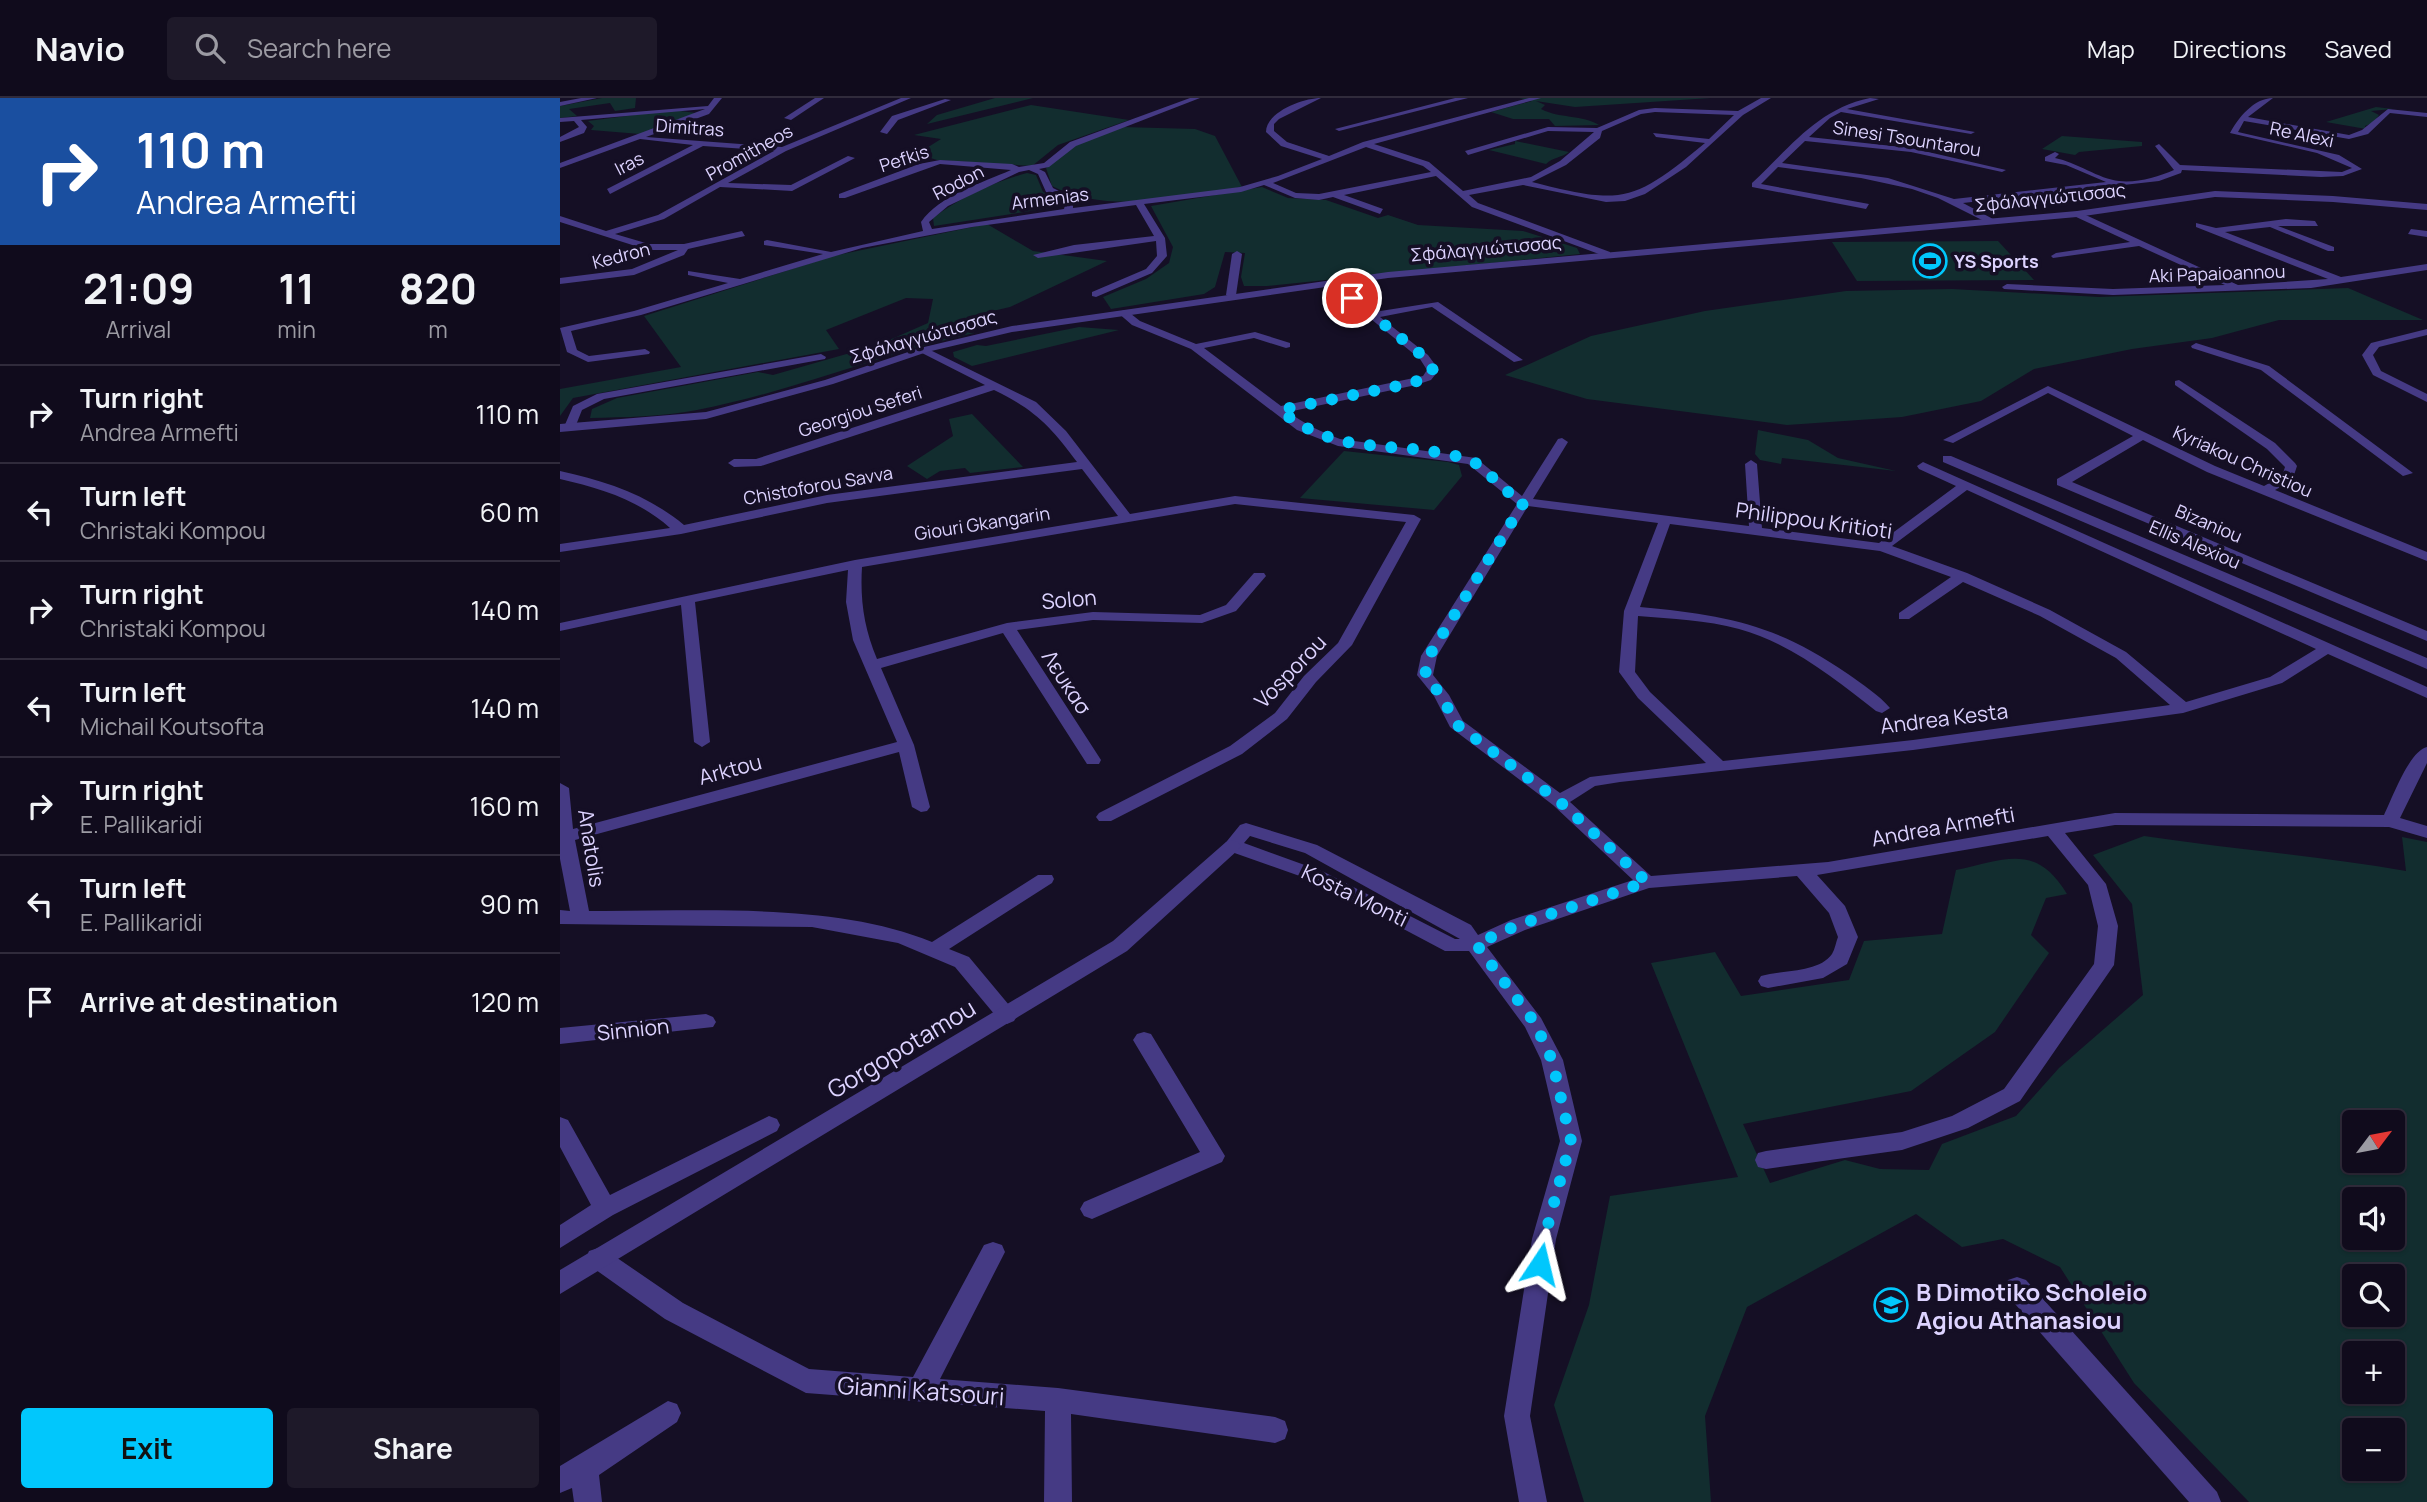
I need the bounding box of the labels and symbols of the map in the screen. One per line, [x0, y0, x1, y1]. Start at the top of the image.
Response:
street label: Dimitras [655, 113, 725, 141]
street label: Sinesi Tsountarou [1831, 114, 1983, 162]
street label: Re Alexi [2268, 116, 2336, 152]
street label: Promitheos [701, 118, 797, 186]
street label: Pefkis [876, 139, 932, 177]
street label: Iras [610, 146, 648, 180]
street label: Rodon [928, 159, 988, 205]
street label: Σφάλαγγιώτισσας [1973, 177, 2127, 217]
street label: Armenias [1010, 181, 1090, 215]
street label: Σφάλαγγιώτισσας [1409, 229, 1563, 267]
street label: Kedron [590, 236, 652, 274]
sports icon: YS Sports [1911, 242, 1949, 280]
place label: YS Sports [1954, 249, 2039, 273]
street label: Aki Papaioannou [2148, 259, 2286, 287]
pin [1322, 268, 1382, 328]
street label: Σφάλαγγιώτισσας [847, 304, 999, 368]
street label: Georgiou Seferi [795, 380, 925, 442]
street label: Kyriakou Christiou [2170, 419, 2316, 503]
street label: Chistoforou Savva [742, 460, 894, 510]
street label: Philippou Kritioti [1734, 495, 1894, 545]
street label: Bizaniou [2172, 498, 2246, 548]
street label: Giouri Gkangarin [913, 500, 1051, 546]
street label: Ellis Alexiou [2146, 514, 2244, 574]
street label: Solon [1040, 583, 1098, 615]
street label: Vosporou [1248, 628, 1332, 714]
street label: Λευκασ [1036, 645, 1098, 720]
street label: Andrea Kesta [1879, 696, 2009, 740]
street label: Arktou [695, 747, 765, 791]
street label: Andrea Armefti [1869, 800, 2017, 852]
street label: Anatolis [572, 807, 612, 889]
street label: Kosta Monti [1297, 857, 1413, 933]
street label: Gorgopotamou [821, 991, 981, 1105]
street label: Sinnion [595, 1011, 671, 1047]
north arrow [2342, 1110, 2404, 1172]
position arrow [1503, 1227, 1577, 1301]
place label: B Dimotiko Scholeio Agiou Athanasiou [1916, 1275, 2147, 1336]
school or university icon: B Dimotiko Scholeio Agiou Athanasiou [1872, 1286, 1910, 1324]
street label: Gianni Katsouri [836, 1368, 1006, 1412]

